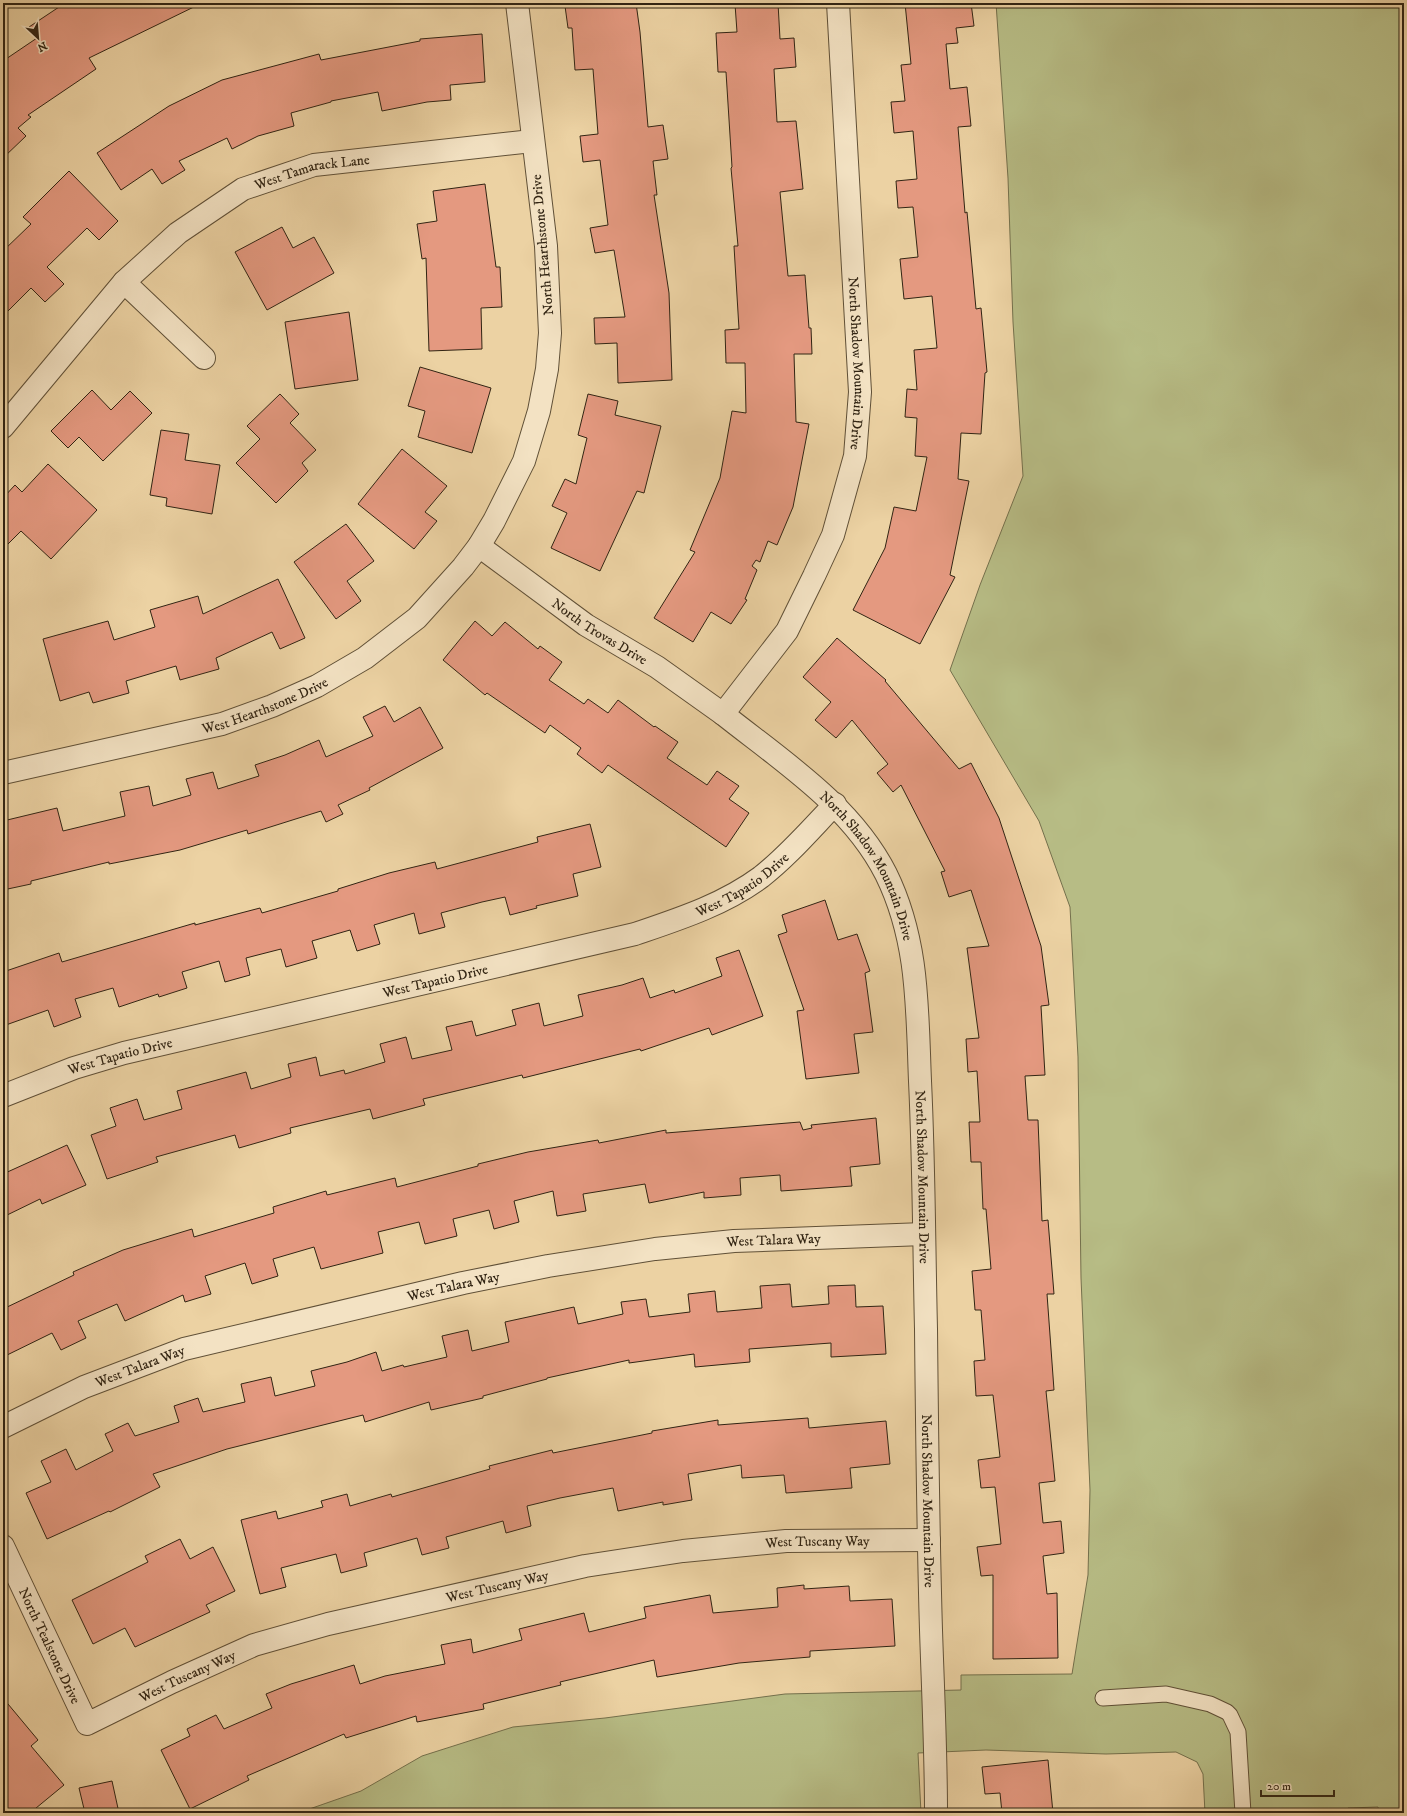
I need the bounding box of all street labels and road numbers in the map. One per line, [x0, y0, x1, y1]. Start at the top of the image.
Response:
street label: West Tamarack Lane [251, 151, 371, 195]
street label: North Hearthstone Drive [528, 173, 558, 316]
street label: North Shadow Mountain Drive [844, 276, 868, 451]
street label: North Trovas Drive [548, 595, 651, 669]
street label: West Hearthstone Drive [199, 673, 332, 738]
street label: North Shadow Mountain Drive [815, 788, 916, 943]
street label: West Tapatio Drive [692, 849, 793, 922]
street label: West Tapatio Drive [380, 961, 490, 1003]
street label: West Tapatio Drive [65, 1034, 174, 1080]
street label: North Shadow Mountain Drive [910, 1090, 933, 1264]
street label: West Talara Way [725, 1230, 821, 1252]
street label: West Talara Way [405, 1268, 502, 1306]
street label: West Talara Way [92, 1341, 188, 1392]
street label: North Shadow Mountain Drive [917, 1414, 938, 1588]
street label: West Tuscany Way [763, 1532, 870, 1553]
street label: West Tuscany Way [443, 1566, 551, 1607]
street label: North Tealstone Drive [14, 1585, 84, 1707]
street label: West Tuscany Way [135, 1646, 239, 1707]

